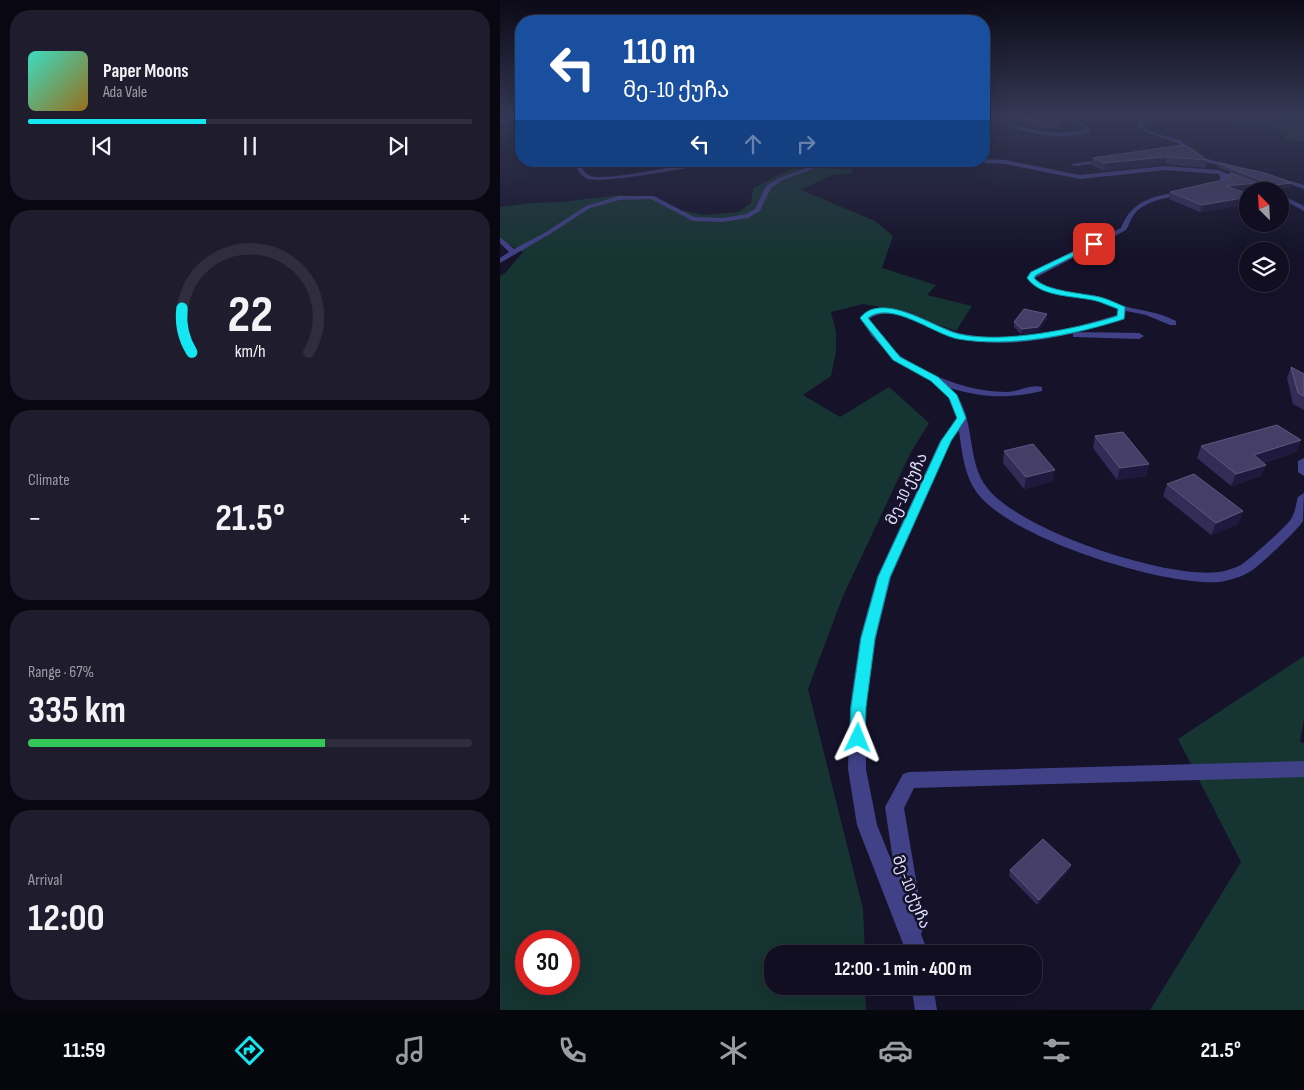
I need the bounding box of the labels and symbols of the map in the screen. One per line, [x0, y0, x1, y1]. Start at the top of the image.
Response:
north arrow [1239, 182, 1289, 232]
pin [1073, 223, 1115, 265]
street label: მე-10 ქუჩა [882, 450, 932, 528]
position arrow [831, 711, 883, 763]
street label: მე-10 ქუჩა [888, 853, 934, 931]
speed limit sign: 30 [515, 930, 580, 995]

